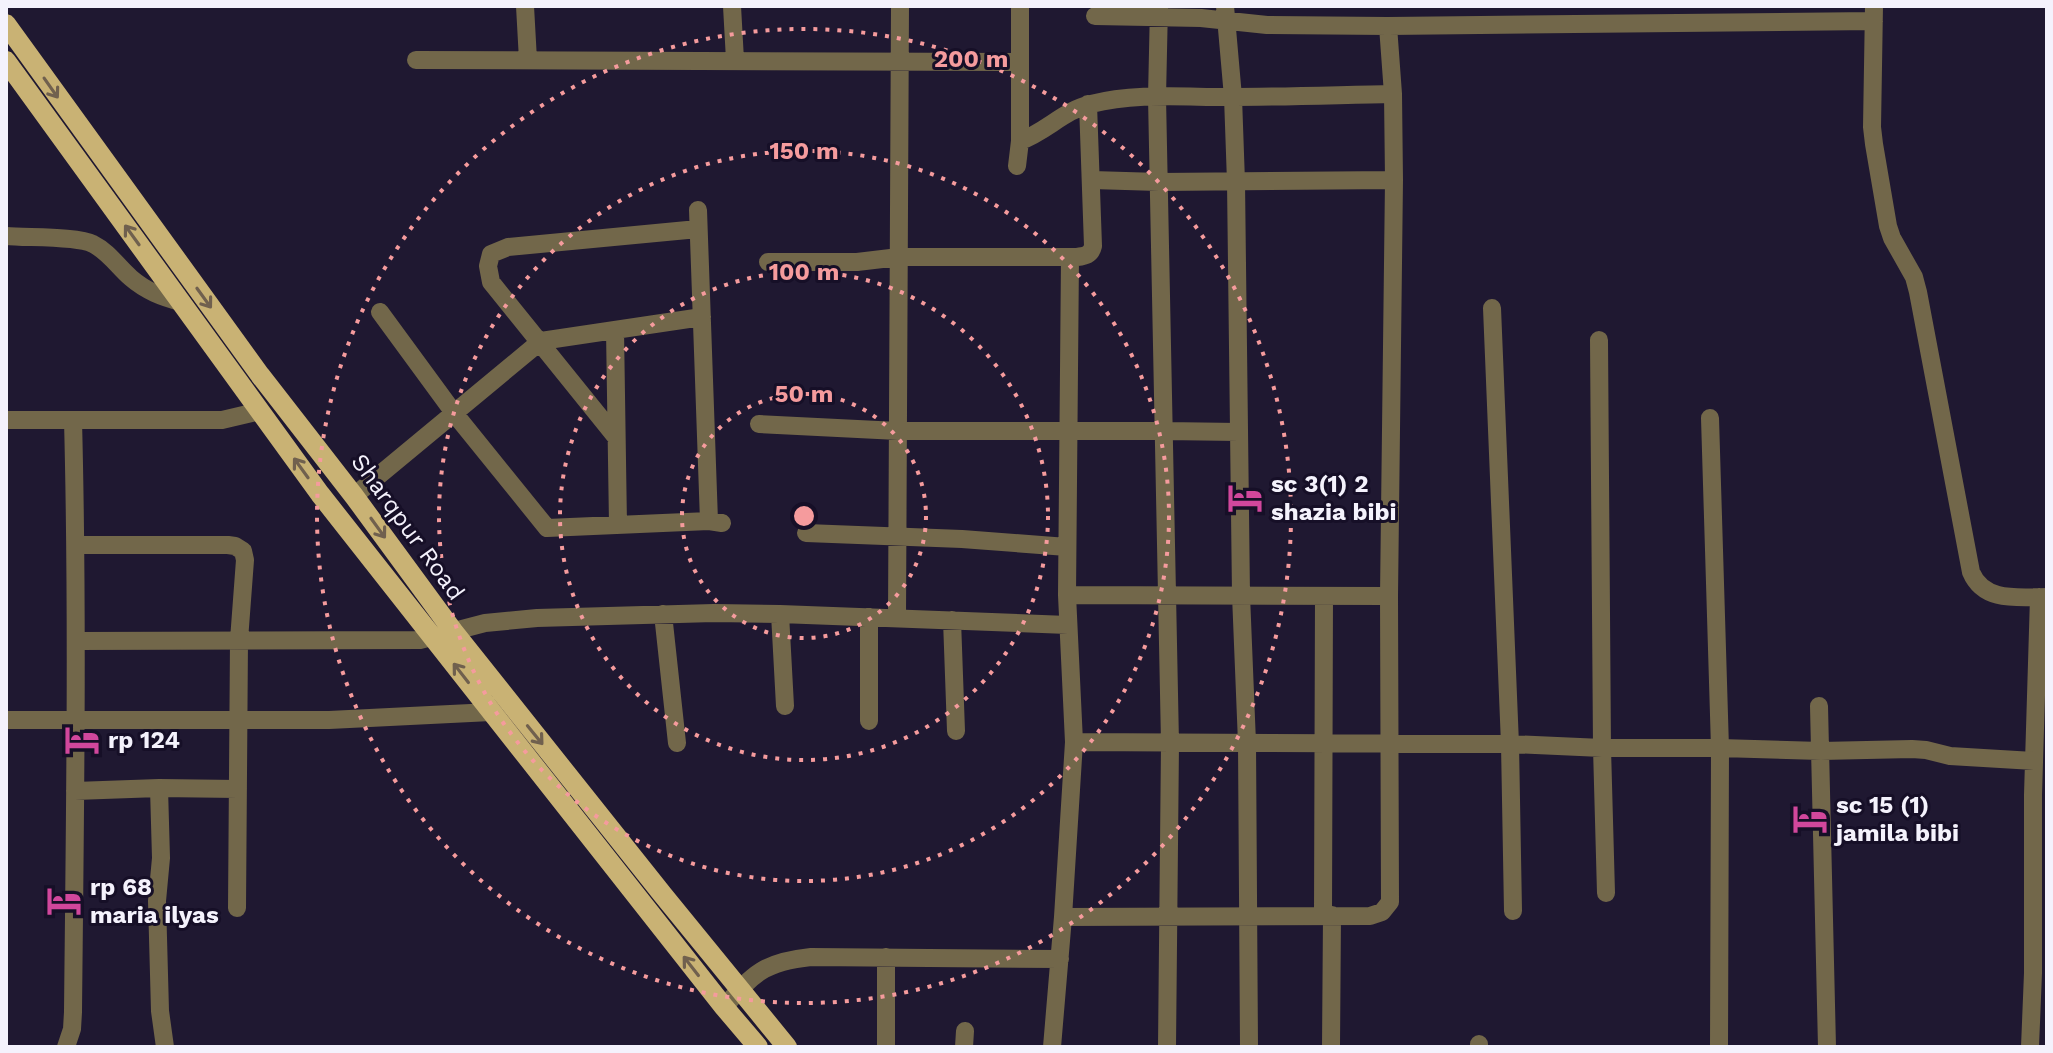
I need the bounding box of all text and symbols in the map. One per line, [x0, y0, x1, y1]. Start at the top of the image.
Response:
text: 200 m [934, 45, 1008, 73]
one-way arrow [43, 76, 59, 98]
text: 150 m [769, 137, 839, 165]
one-way arrow [124, 224, 140, 246]
text: 100 m [769, 258, 839, 286]
one-way arrow [195, 287, 212, 309]
text: 50 m [775, 380, 833, 408]
street label: Sharqpur Road [345, 448, 471, 606]
one-way arrow [293, 458, 310, 479]
place label: sc 3(1) 2 shazia bibi [1271, 470, 1397, 526]
hotel icon: sc 3(1) 2 shazia bibi [1226, 479, 1264, 517]
centre of rings [790, 502, 818, 530]
one-way arrow [369, 516, 386, 538]
one-way arrow [452, 663, 469, 684]
hotel icon: rp 124 [63, 721, 101, 759]
one-way arrow [526, 724, 543, 745]
place label: rp 124 [108, 726, 180, 754]
place label: sc 15 (1) jamila bibi [1833, 791, 1959, 847]
hotel icon: sc 15 (1) jamila bibi [1791, 800, 1829, 838]
place label: rp 68 maria ilyas [90, 873, 219, 929]
hotel icon: rp 68 maria ilyas [45, 882, 83, 920]
one-way arrow [682, 956, 699, 977]

